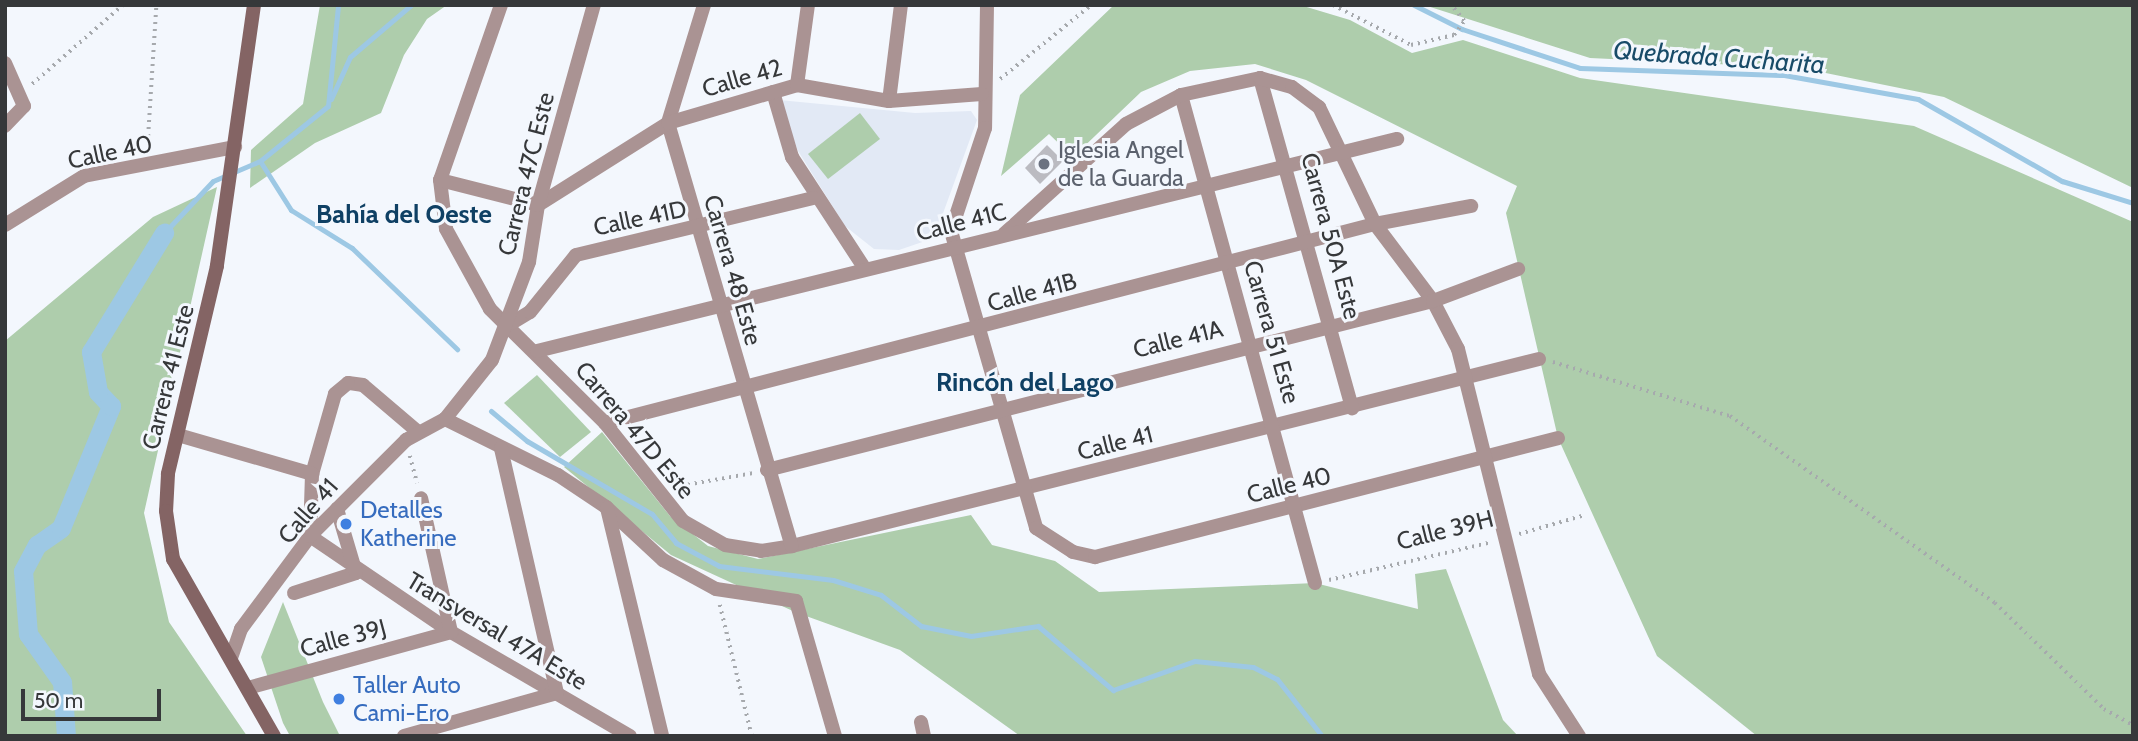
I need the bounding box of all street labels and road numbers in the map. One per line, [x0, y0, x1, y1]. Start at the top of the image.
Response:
street label: Calle 42 [699, 53, 785, 103]
street label: Carrera 47C Este [492, 89, 560, 259]
street label: Calle 40 [65, 129, 155, 175]
street label: Carrera 50A Este [1295, 150, 1367, 322]
street label: Carrera 48 Este [698, 192, 768, 348]
street label: Calle 41D [591, 194, 689, 242]
street label: Calle 41C [913, 197, 1009, 247]
street label: Carrera 51 Este [1238, 257, 1306, 407]
street label: Calle 41B [984, 266, 1080, 318]
street label: Carrera 41 Este [136, 302, 200, 452]
street label: Calle 41A [1130, 314, 1226, 364]
street label: Carrera 47D Este [569, 356, 701, 504]
street label: Calle 41 [1074, 420, 1156, 466]
street label: Calle 40 [1244, 461, 1334, 509]
street label: Calle 41 [272, 473, 344, 549]
street label: Calle 39H [1394, 504, 1496, 556]
street label: Transversal 47A Este [402, 566, 592, 696]
street label: Calle 39J [297, 613, 389, 663]

